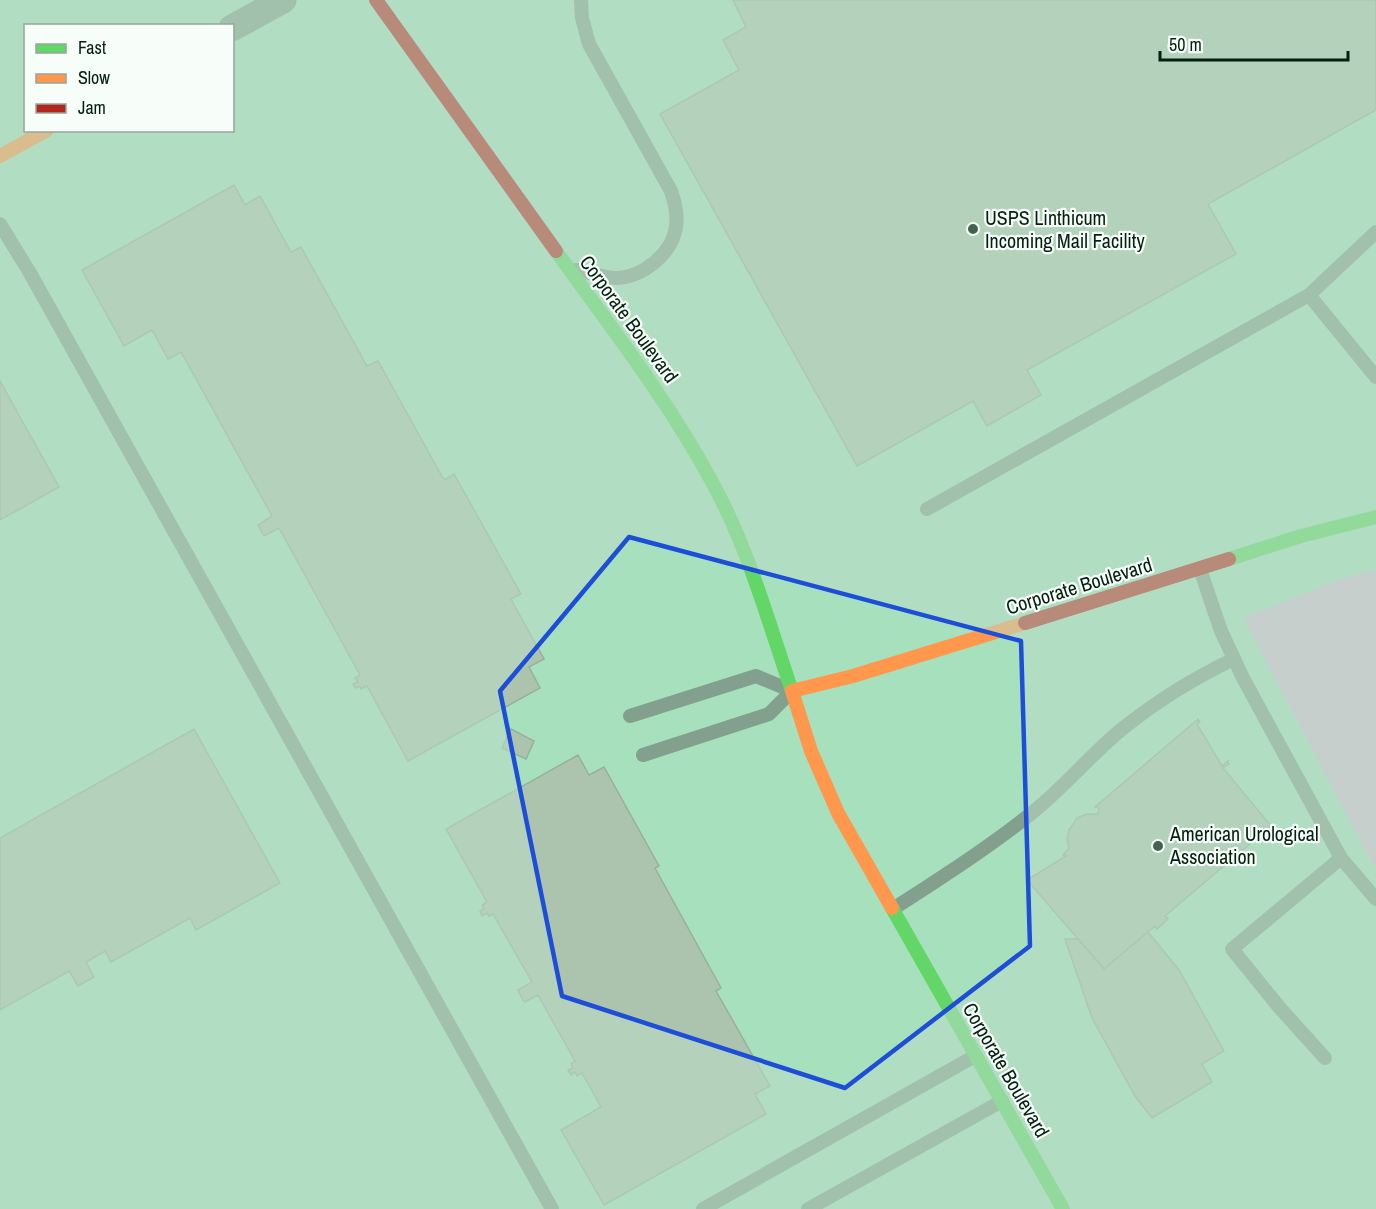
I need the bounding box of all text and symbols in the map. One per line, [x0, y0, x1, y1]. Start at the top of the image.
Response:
legend [24, 24, 234, 132]
scale bar [1160, 24, 1348, 62]
text: 50 m [1169, 32, 1202, 57]
text: Fast [78, 35, 106, 60]
text: Slow [78, 65, 110, 90]
text: Jam [78, 95, 106, 120]
place label: USPS Linthicum Incoming Mail Facility [985, 204, 1145, 254]
marker: USPS Linthicum Incoming Mail Facility [966, 222, 980, 236]
street label: Corporate Boulevard [574, 250, 685, 388]
street label: Corporate Boulevard [1003, 550, 1155, 621]
place label: American Urological Association [1169, 820, 1319, 870]
marker: American Urological Association [1151, 839, 1165, 853]
street label: Corporate Boulevard [957, 997, 1056, 1142]

